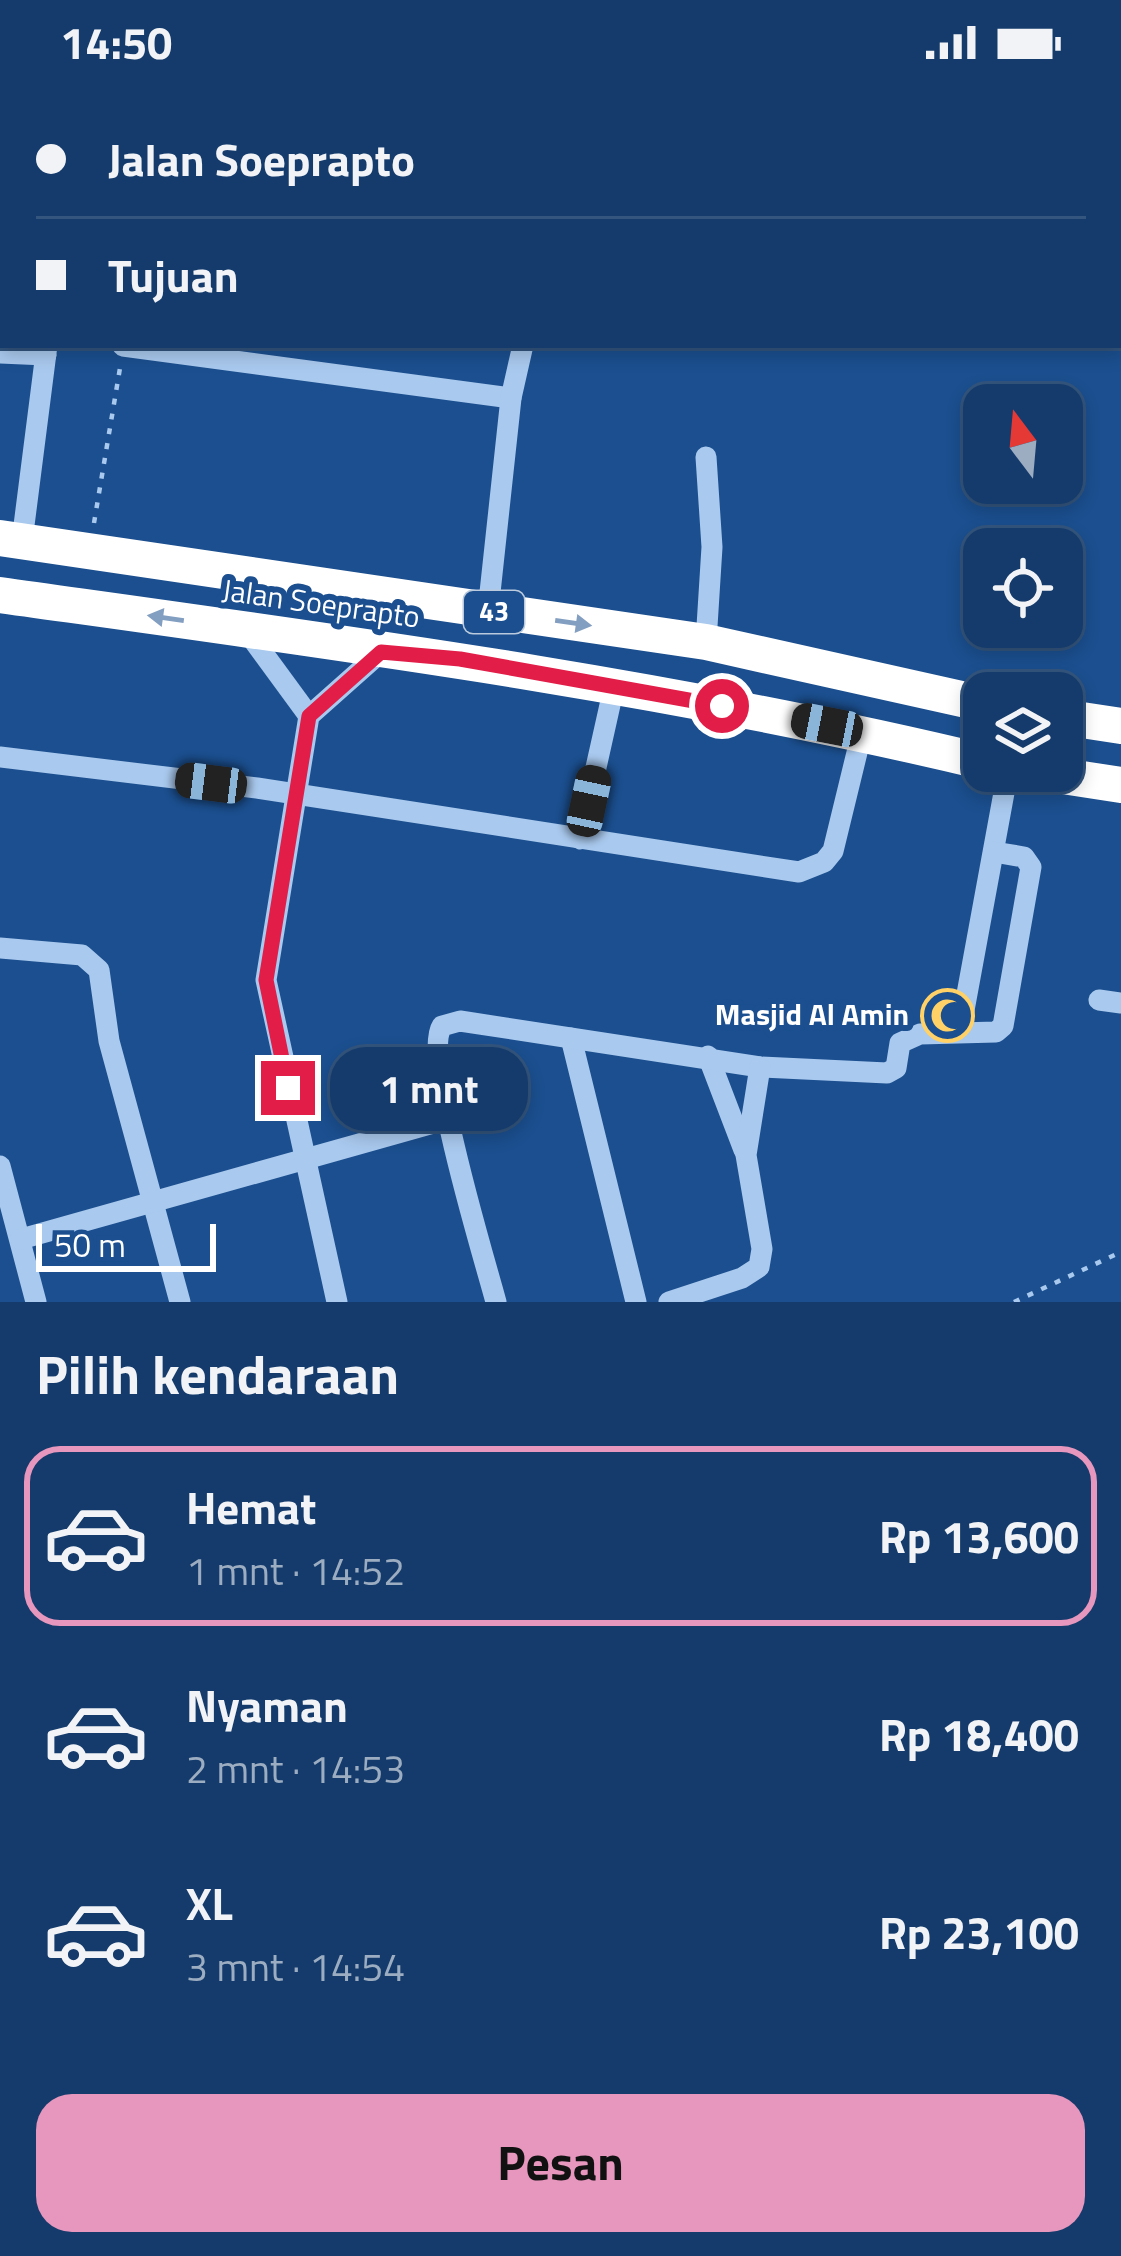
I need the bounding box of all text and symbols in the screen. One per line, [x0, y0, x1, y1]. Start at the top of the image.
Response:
text: 14:50 [60, 8, 172, 76]
text: Jalan Soeprapto [108, 125, 415, 193]
text: Tujuan [108, 241, 239, 309]
north arrow [963, 384, 1083, 504]
map controls [963, 384, 1083, 792]
button: locate [963, 528, 1083, 648]
street label: Jalan Soeprapto [219, 566, 423, 640]
road number: 43 [464, 591, 524, 633]
one-way arrow [147, 608, 184, 627]
one-way arrow [554, 614, 592, 633]
button: layers [963, 672, 1083, 792]
route start [695, 679, 749, 733]
car [788, 700, 866, 750]
car [173, 761, 249, 805]
car [564, 762, 614, 840]
mosque icon: Masjid Al Amin [920, 987, 976, 1043]
place label: Masjid Al Amin [715, 991, 909, 1037]
callout: 1 mnt [330, 1046, 528, 1130]
text: 1 mnt [380, 1059, 478, 1118]
route end [261, 1061, 315, 1115]
scale bar [36, 1218, 216, 1271]
text: 50 m [54, 1220, 126, 1270]
text: Pilih kendaraan [36, 1333, 399, 1415]
text: Hemat [186, 1473, 316, 1541]
icon: car [42, 1482, 150, 1590]
text: Rp 13,600 [879, 1502, 1079, 1570]
text: 1 mnt · 14:52 [186, 1541, 405, 1600]
text: Nyaman [186, 1671, 348, 1739]
icon: car [42, 1680, 150, 1788]
text: Rp 18,400 [879, 1700, 1079, 1768]
text: 2 mnt · 14:53 [186, 1739, 405, 1798]
text: XL [186, 1869, 233, 1937]
icon: car [42, 1878, 150, 1986]
text: Rp 23,100 [879, 1898, 1079, 1966]
text: 3 mnt · 14:54 [186, 1937, 405, 1996]
button: Pesan [36, 2094, 1085, 2232]

